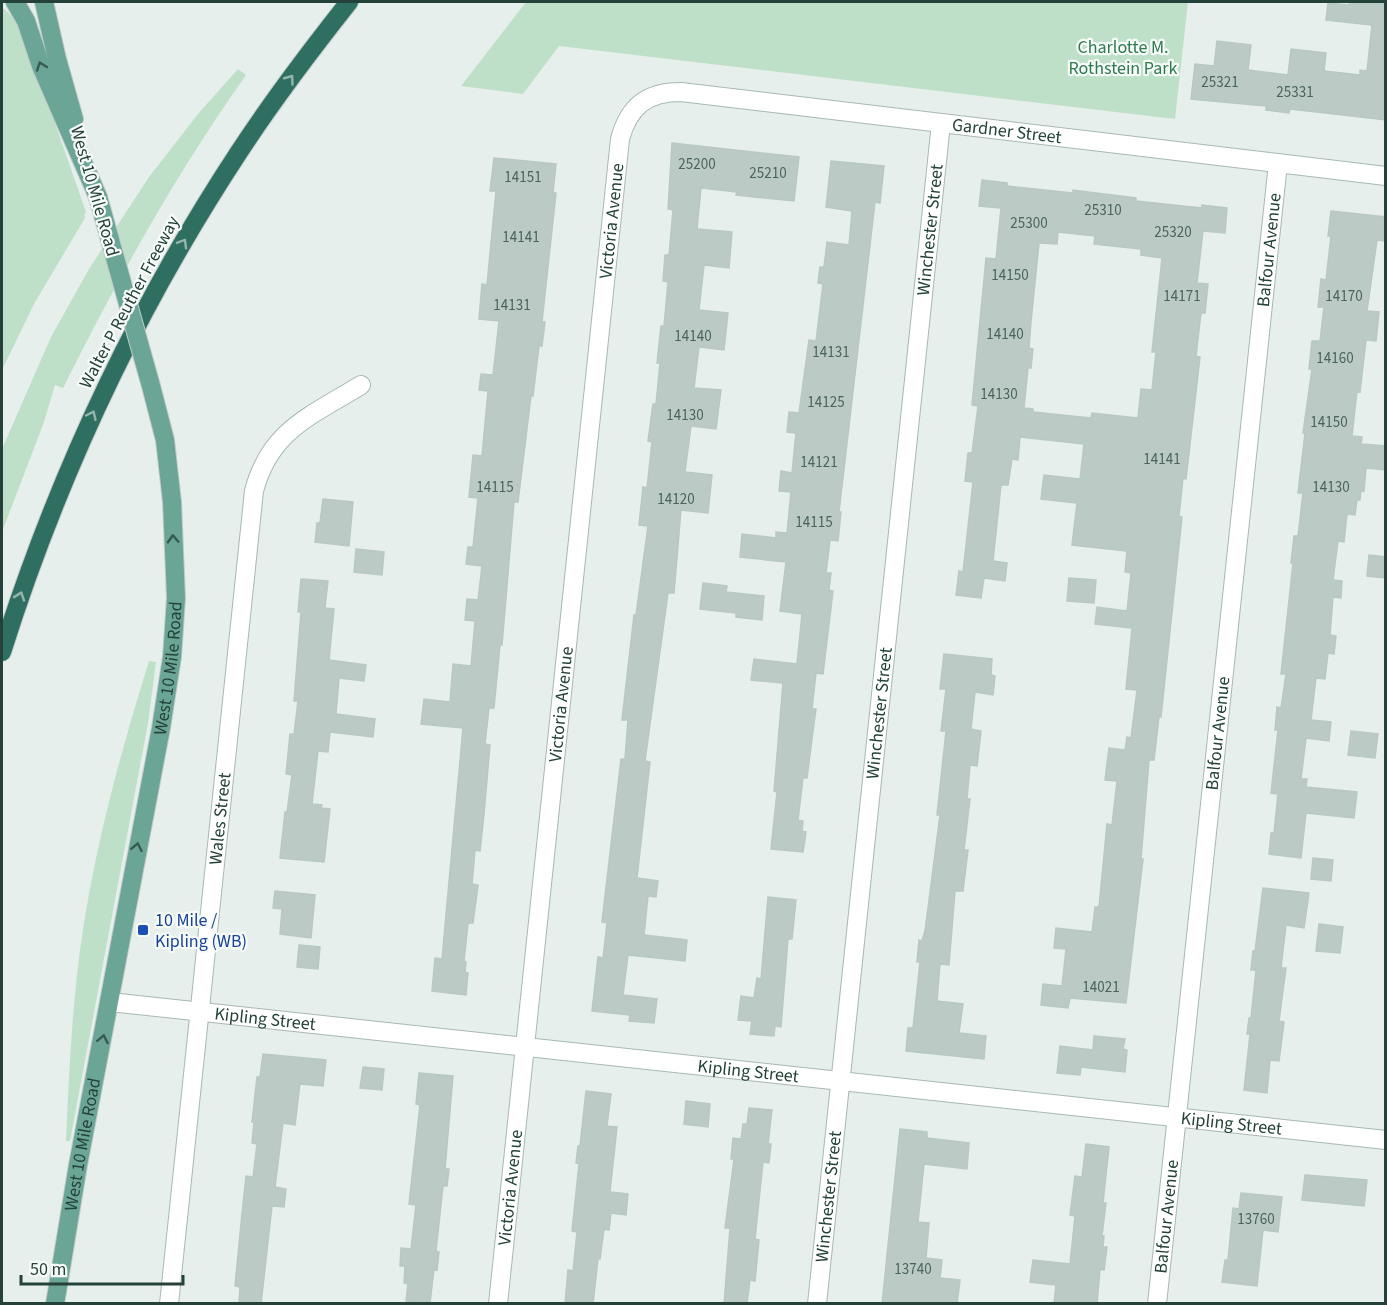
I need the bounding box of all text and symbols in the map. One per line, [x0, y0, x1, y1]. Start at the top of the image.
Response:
park label: Charlotte M. Rothstein Park [1069, 35, 1178, 81]
one-way arrow [36, 61, 49, 72]
house number: 25321 [1201, 72, 1239, 93]
one-way arrow [282, 75, 293, 86]
house number: 25331 [1276, 82, 1314, 103]
street label: Gardner Street [951, 112, 1063, 150]
street label: West 10 Mile Road [64, 123, 125, 259]
house number: 25200 [678, 154, 716, 175]
street label: Victoria Avenue [593, 162, 630, 280]
house number: 25210 [749, 163, 787, 184]
street label: Winchester Street [911, 163, 950, 297]
house number: 14151 [504, 167, 542, 188]
street label: Balfour Avenue [1251, 192, 1288, 308]
house number: 25310 [1084, 200, 1122, 221]
street label: Walter P Reuther Freeway [73, 211, 186, 393]
house number: 25300 [1010, 213, 1048, 234]
house number: 25320 [1154, 222, 1192, 243]
house number: 14141 [502, 227, 540, 248]
one-way arrow [176, 239, 188, 249]
house number: 14150 [991, 265, 1029, 286]
house number: 14171 [1163, 286, 1201, 307]
house number: 14170 [1325, 286, 1363, 307]
house number: 14131 [493, 295, 531, 316]
house number: 14140 [986, 324, 1024, 345]
house number: 14140 [674, 326, 712, 347]
house number: 14131 [812, 342, 850, 363]
house number: 14160 [1316, 348, 1354, 369]
house number: 14130 [980, 384, 1018, 405]
house number: 14125 [807, 392, 845, 413]
house number: 14130 [666, 405, 704, 426]
one-way arrow [85, 411, 97, 422]
house number: 14150 [1310, 412, 1348, 433]
house number: 14141 [1143, 449, 1181, 470]
house number: 14121 [800, 452, 838, 473]
house number: 14115 [476, 477, 514, 498]
house number: 14130 [1312, 477, 1350, 498]
house number: 14120 [657, 489, 695, 510]
house number: 14115 [795, 512, 833, 533]
one-way arrow [167, 535, 180, 544]
one-way arrow [13, 591, 26, 602]
street label: West 10 Mile Road [148, 600, 189, 737]
street label: Victoria Avenue [543, 645, 580, 763]
street label: Winchester Street [860, 646, 899, 780]
street label: Balfour Avenue [1200, 675, 1236, 791]
street label: Wales Street [203, 771, 237, 866]
one-way arrow [130, 843, 143, 853]
place label: 10 Mile / Kipling (WB) [155, 908, 247, 954]
marker: 10 Mile / Kipling (WB) [136, 923, 150, 937]
house number: 14021 [1082, 977, 1120, 998]
street label: Kipling Street [213, 1001, 317, 1037]
one-way arrow [96, 1035, 109, 1045]
street label: Kipling Street [696, 1054, 800, 1089]
street label: West 10 Mile Road [59, 1076, 107, 1213]
street label: Kipling Street [1180, 1106, 1283, 1142]
street label: Victoria Avenue [492, 1129, 529, 1247]
street label: Winchester Street [809, 1130, 848, 1264]
street label: Balfour Avenue [1148, 1158, 1185, 1275]
house number: 13760 [1237, 1209, 1275, 1230]
scale bar [21, 1248, 183, 1286]
text: 50 m [30, 1257, 66, 1282]
house number: 13740 [894, 1259, 932, 1280]

